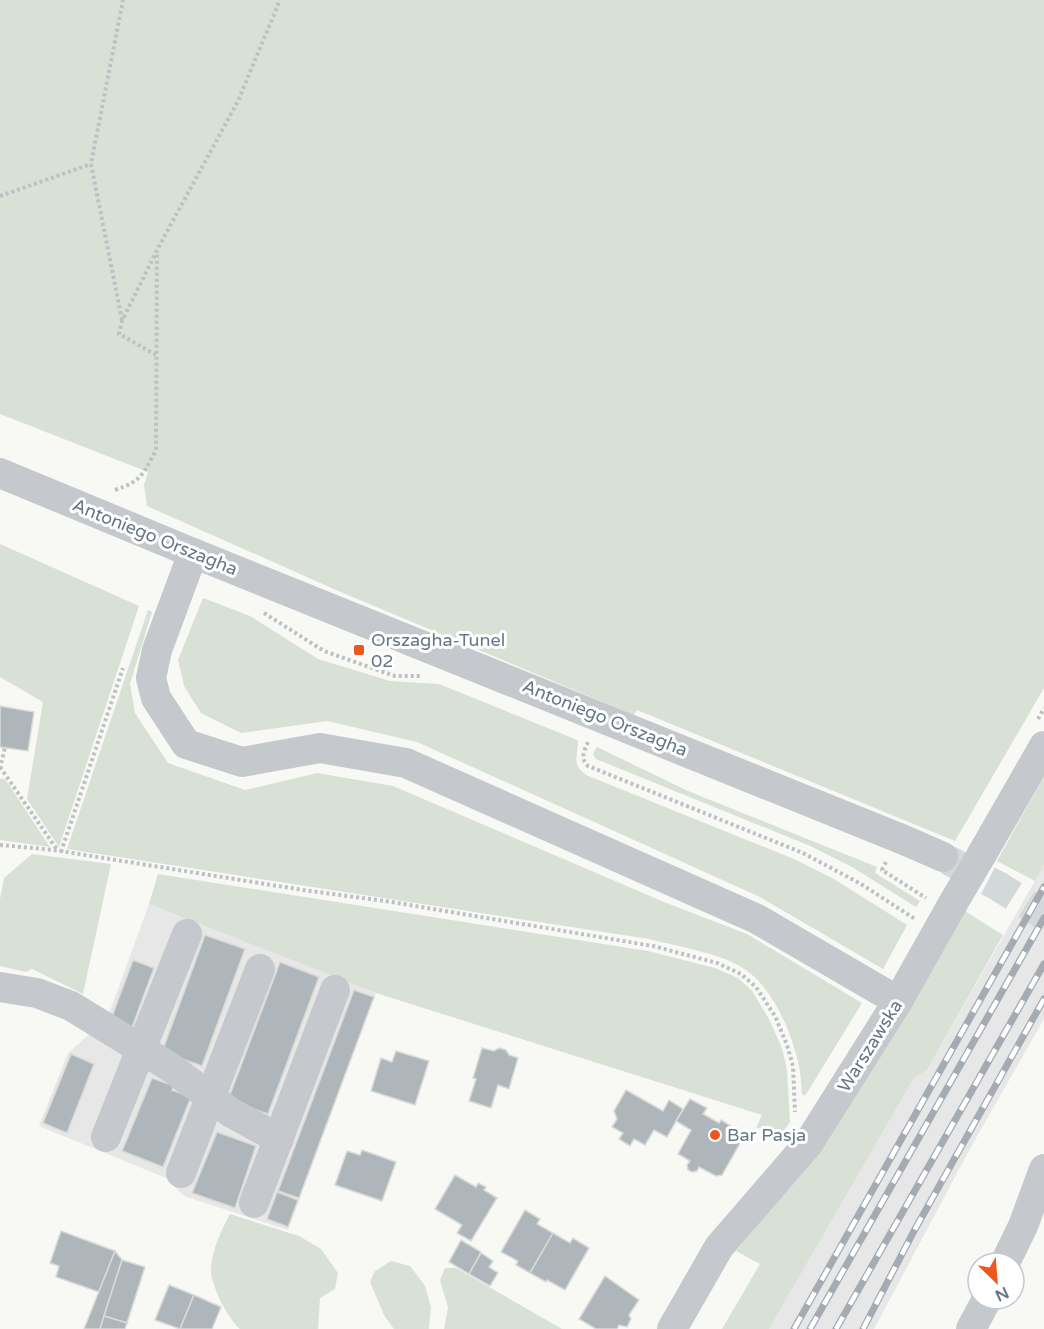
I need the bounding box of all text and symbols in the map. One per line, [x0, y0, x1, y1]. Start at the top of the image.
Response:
street label: Antoniego Orszagha [69, 494, 241, 580]
place label: Orszagha-Tunel 02 [371, 629, 505, 672]
marker: Orszagha-Tunel 02 [352, 643, 366, 657]
street label: Antoniego Orszagha [519, 675, 691, 761]
street label: Warszawska [833, 996, 907, 1096]
place label: Bar Pasja [727, 1124, 806, 1146]
marker: Bar Pasja [708, 1128, 722, 1142]
north arrow [966, 1251, 1026, 1311]
text: N [992, 1282, 1012, 1305]

